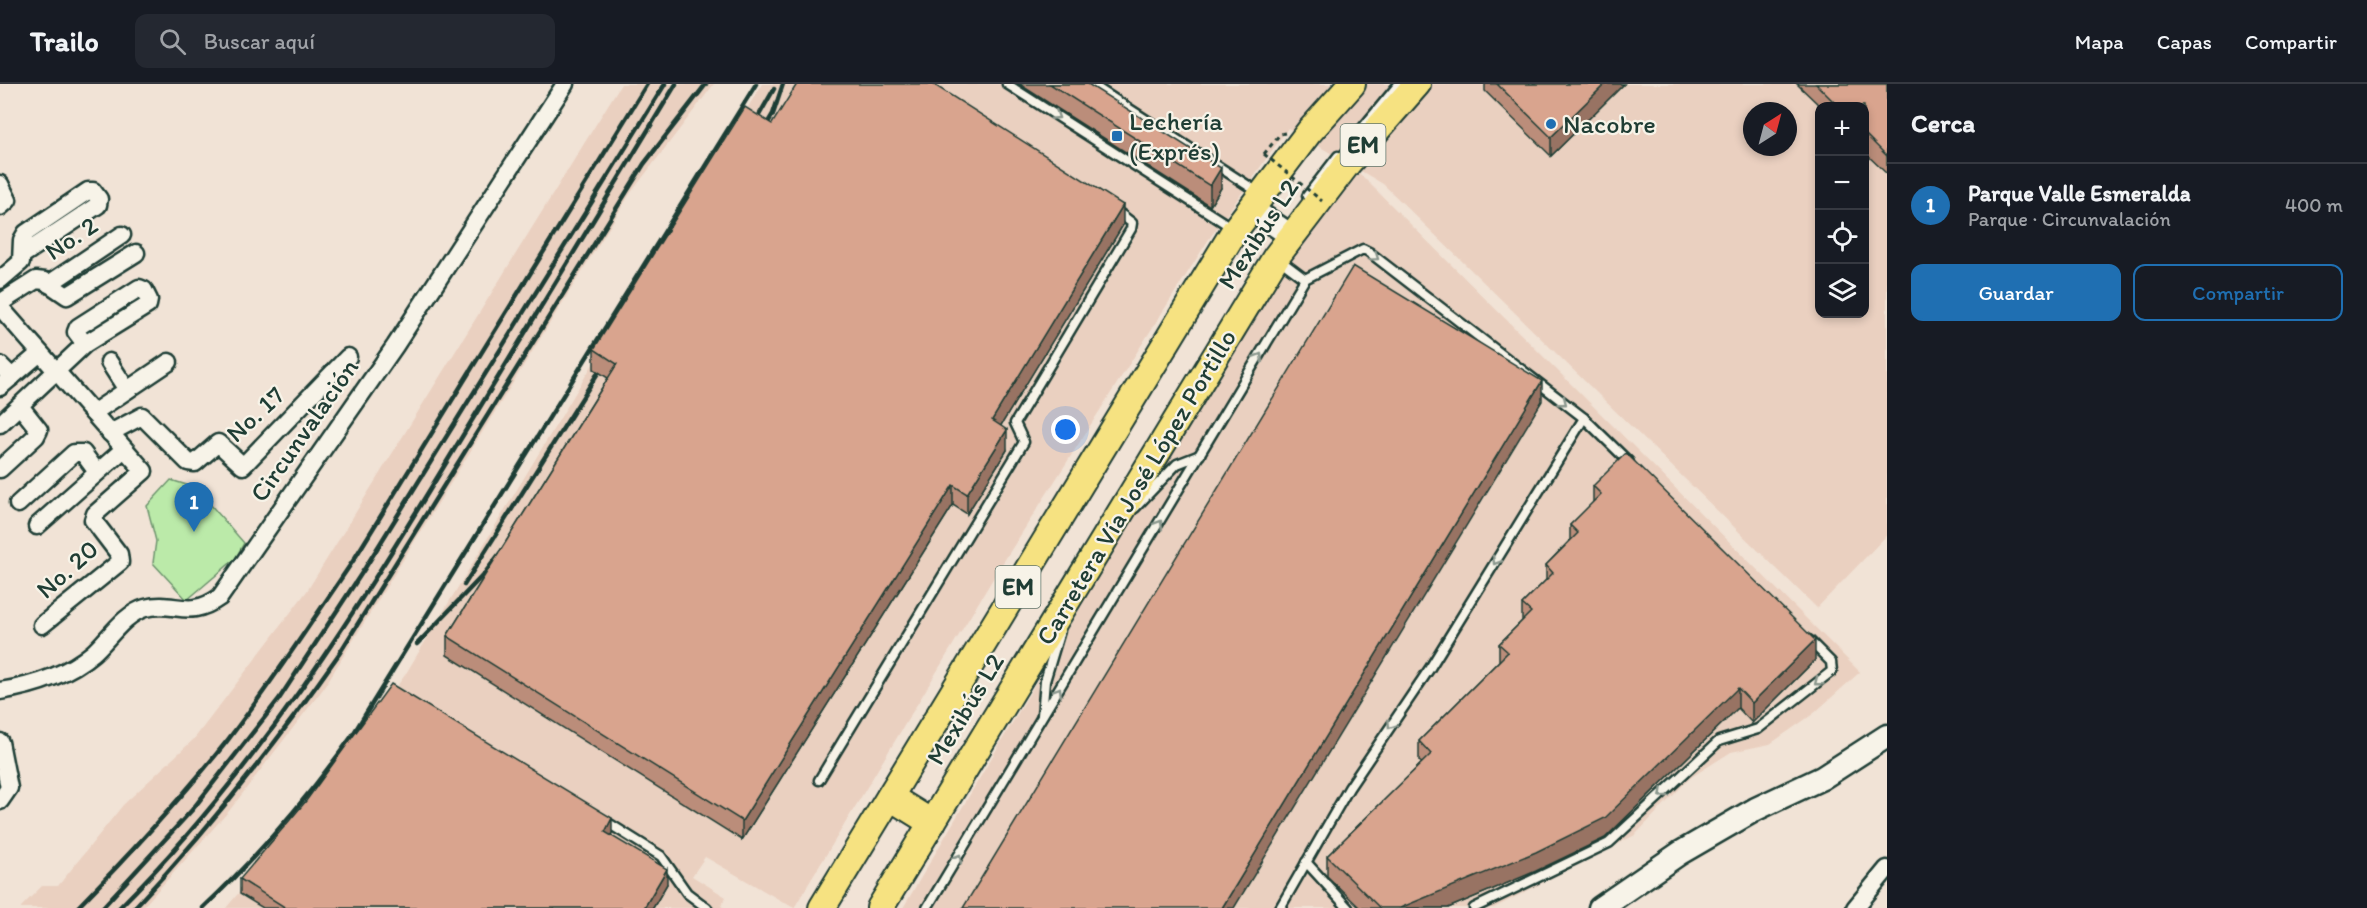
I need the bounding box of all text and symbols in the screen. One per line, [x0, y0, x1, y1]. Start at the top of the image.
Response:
search box [135, 14, 555, 68]
text: Trailo [30, 24, 99, 58]
icon: search [156, 25, 189, 58]
text: Buscar aquí [204, 28, 315, 55]
text: Mapa [2075, 29, 2124, 54]
text: Capas [2157, 29, 2212, 54]
text: Compartir [2245, 29, 2337, 54]
north arrow [1743, 102, 1797, 156]
map controls [1815, 102, 1869, 318]
button: + [1815, 102, 1869, 156]
place label: Lechería (Exprés) [1129, 105, 1223, 167]
text: Cerca [1911, 107, 1975, 139]
one-way arrow [1050, 108, 1060, 120]
place label: Nacobre [1563, 108, 1656, 140]
marker: Nacobre [1544, 117, 1558, 131]
road number: EM [1340, 124, 1386, 166]
marker: Lechería (Exprés) [1110, 129, 1124, 143]
button: − [1815, 156, 1869, 210]
street label: Mexibús L2 [1211, 173, 1306, 295]
text: Parque Valle Esmeralda [1968, 180, 2191, 207]
text: 1 [1926, 193, 1935, 217]
text: 400 m [2285, 193, 2343, 217]
text: Parque · Circunvalación [1968, 207, 2171, 231]
street label: No. 2 [39, 209, 104, 267]
button: locate [1815, 210, 1869, 264]
one-way arrow [1369, 250, 1380, 261]
button: layers [1815, 264, 1869, 318]
button: Guardar [1911, 264, 2121, 321]
button: Compartir [2133, 264, 2343, 321]
street label: Carretera Vía José López Portillo [1029, 323, 1243, 651]
street label: Circunvalación [243, 352, 365, 508]
one-way arrow [1252, 353, 1263, 363]
street label: No. 17 [219, 379, 291, 449]
one-way arrow [1556, 394, 1567, 405]
your location [1051, 415, 1080, 444]
pin: 1 [174, 482, 214, 532]
one-way arrow [1151, 520, 1163, 530]
street label: No. 20 [29, 533, 105, 605]
one-way arrow [1492, 555, 1504, 565]
road number: EM [996, 566, 1040, 608]
street label: Mexibús L2 [919, 647, 1011, 771]
one-way arrow [1814, 674, 1825, 685]
one-way arrow [1051, 687, 1062, 697]
one-way arrow [1387, 718, 1398, 729]
one-way arrow [1659, 787, 1669, 798]
one-way arrow [950, 854, 962, 864]

